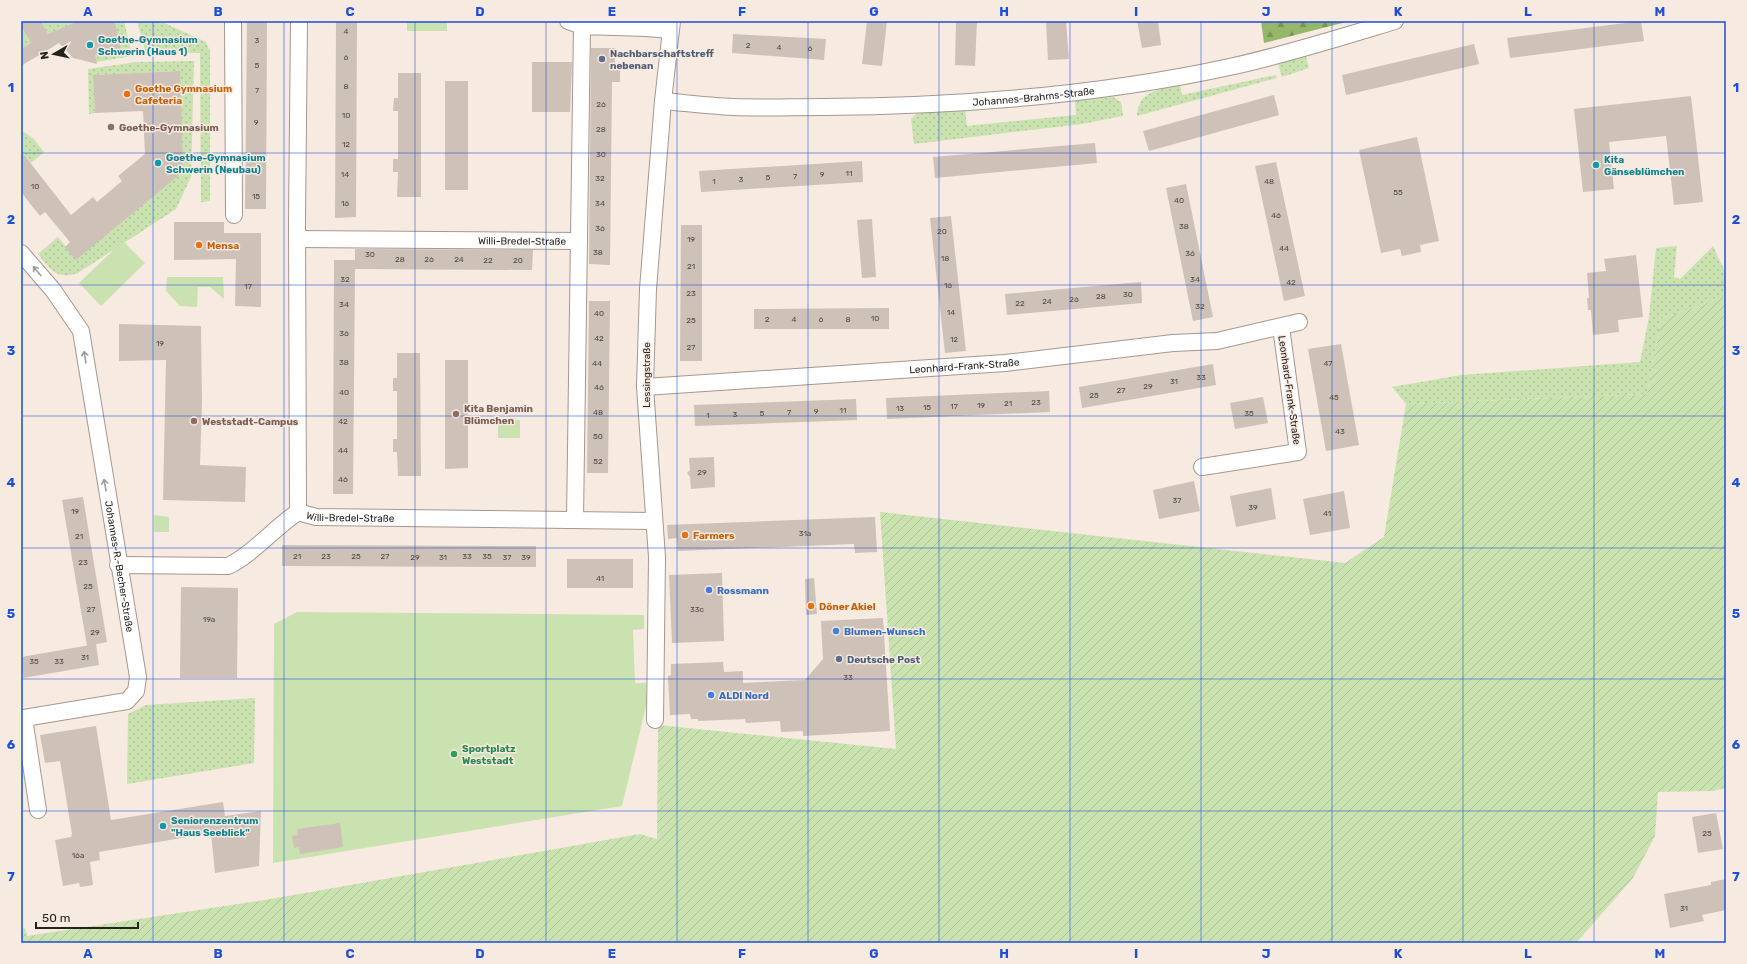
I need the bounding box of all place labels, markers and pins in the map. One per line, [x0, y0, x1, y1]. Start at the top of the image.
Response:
place label: Goethe-Gymnasium Schwerin (Haus 1) [98, 34, 198, 58]
marker: Goethe-Gymnasium Schwerin (Haus 1) [85, 40, 95, 50]
place label: Nachbarschaftstreff nebenan [610, 48, 715, 72]
marker: Nachbarschaftstreff nebenan [597, 54, 607, 64]
place label: Goethe Gymnasium Cafeteria [135, 83, 232, 107]
marker: Goethe Gymnasium Cafeteria [122, 89, 132, 99]
marker: Goethe-Gymnasium [106, 122, 116, 132]
place label: Goethe-Gymnasium [119, 122, 219, 134]
place label: Goethe-Gymnasium Schwerin (Neubau) [166, 152, 266, 176]
place label: Kita Gänseblümchen [1604, 154, 1685, 178]
marker: Goethe-Gymnasium Schwerin (Neubau) [153, 158, 163, 168]
marker: Kita Gänseblümchen [1591, 160, 1601, 170]
marker: Mensa [194, 240, 204, 250]
place label: Mensa [207, 240, 239, 252]
place label: Kita Benjamin Blümchen [464, 403, 533, 427]
marker: Kita Benjamin Blümchen [451, 409, 461, 419]
marker: Weststadt-Campus [189, 416, 199, 426]
place label: Weststadt-Campus [202, 416, 299, 428]
marker: Farmers [680, 530, 690, 540]
place label: Farmers [693, 530, 735, 542]
marker: Rossmann [704, 585, 714, 595]
place label: Rossmann [717, 585, 769, 597]
marker: Döner Akiel [806, 601, 816, 611]
place label: Döner Akiel [819, 601, 876, 613]
marker: Blumen-Wunsch [831, 626, 841, 636]
place label: Blumen-Wunsch [844, 626, 925, 638]
marker: Deutsche Post [834, 654, 844, 664]
place label: Deutsche Post [847, 654, 920, 666]
marker: ALDI Nord [706, 690, 716, 700]
place label: ALDI Nord [719, 690, 769, 702]
place label: Sportplatz Weststadt [462, 743, 516, 767]
marker: Sportplatz Weststadt [449, 749, 459, 759]
place label: Seniorenzentrum "Haus Seeblick" [171, 815, 258, 839]
marker: Seniorenzentrum "Haus Seeblick" [158, 821, 168, 831]

